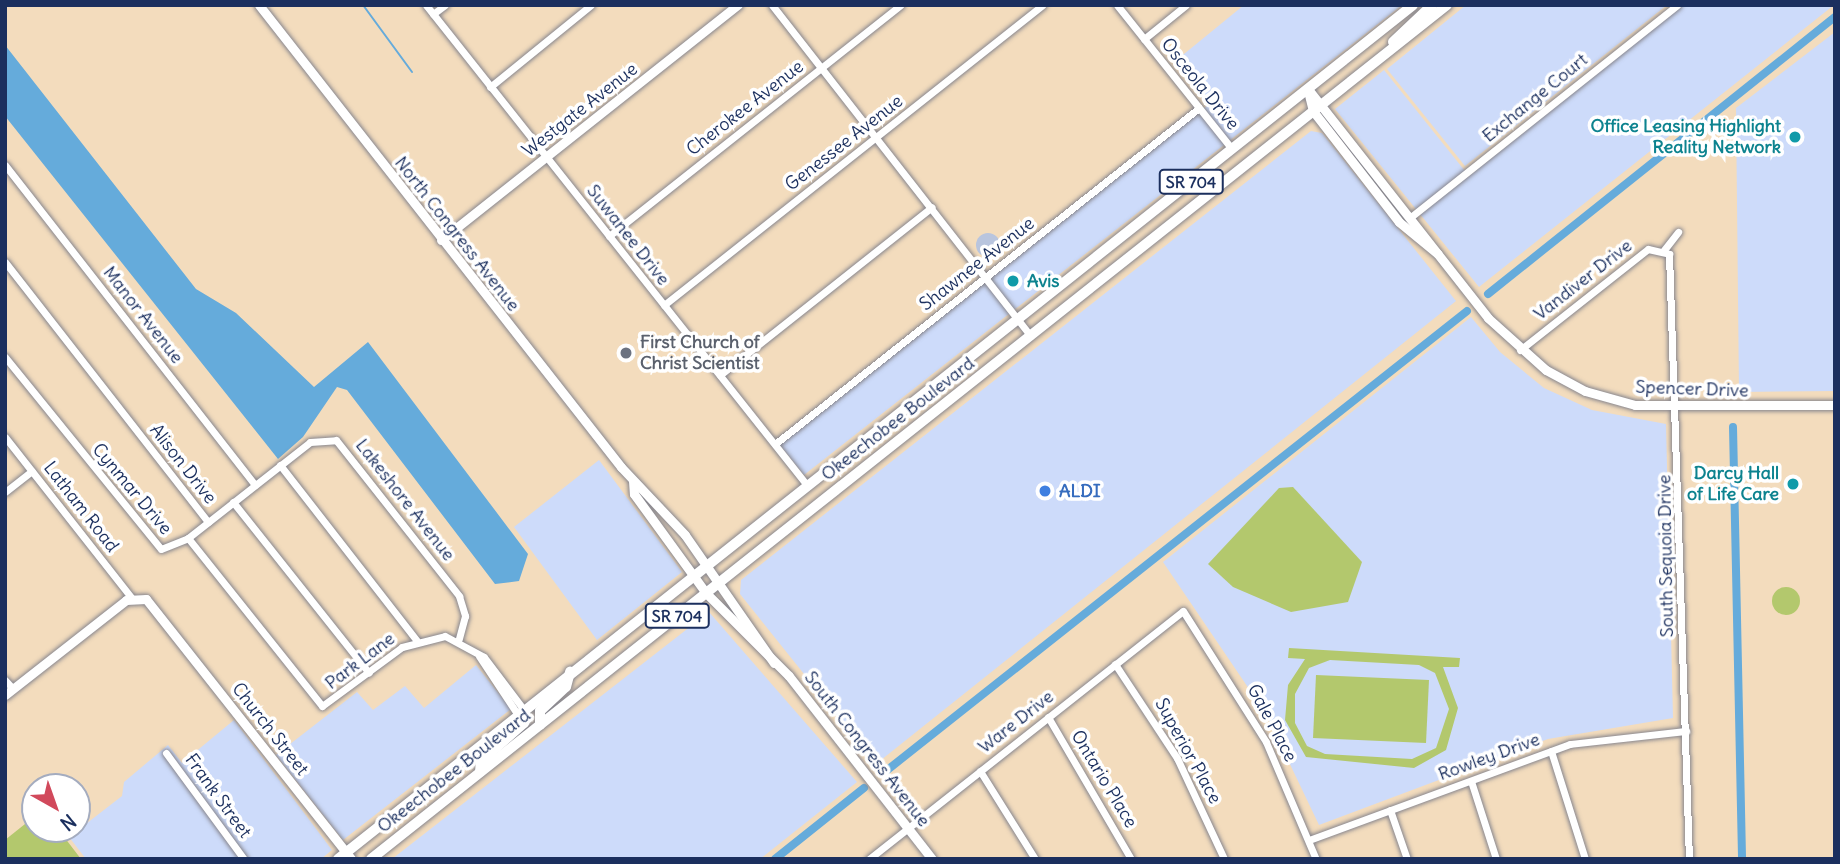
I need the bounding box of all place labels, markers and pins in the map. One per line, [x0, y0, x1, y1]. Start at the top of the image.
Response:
place label: Office Leasing Highlight Reality Network [1590, 116, 1781, 158]
marker: Office Leasing Highlight Reality Network [1787, 129, 1803, 145]
place label: Avis [1027, 270, 1059, 292]
marker: Avis [1005, 273, 1021, 289]
place label: First Church of Christ Scientist [640, 332, 760, 374]
marker: First Church of Christ Scientist [618, 345, 634, 361]
place label: Darcy Hall of Life Care [1687, 463, 1779, 505]
marker: Darcy Hall of Life Care [1785, 476, 1801, 492]
place label: ALDI [1059, 480, 1101, 502]
marker: ALDI [1037, 483, 1053, 499]

